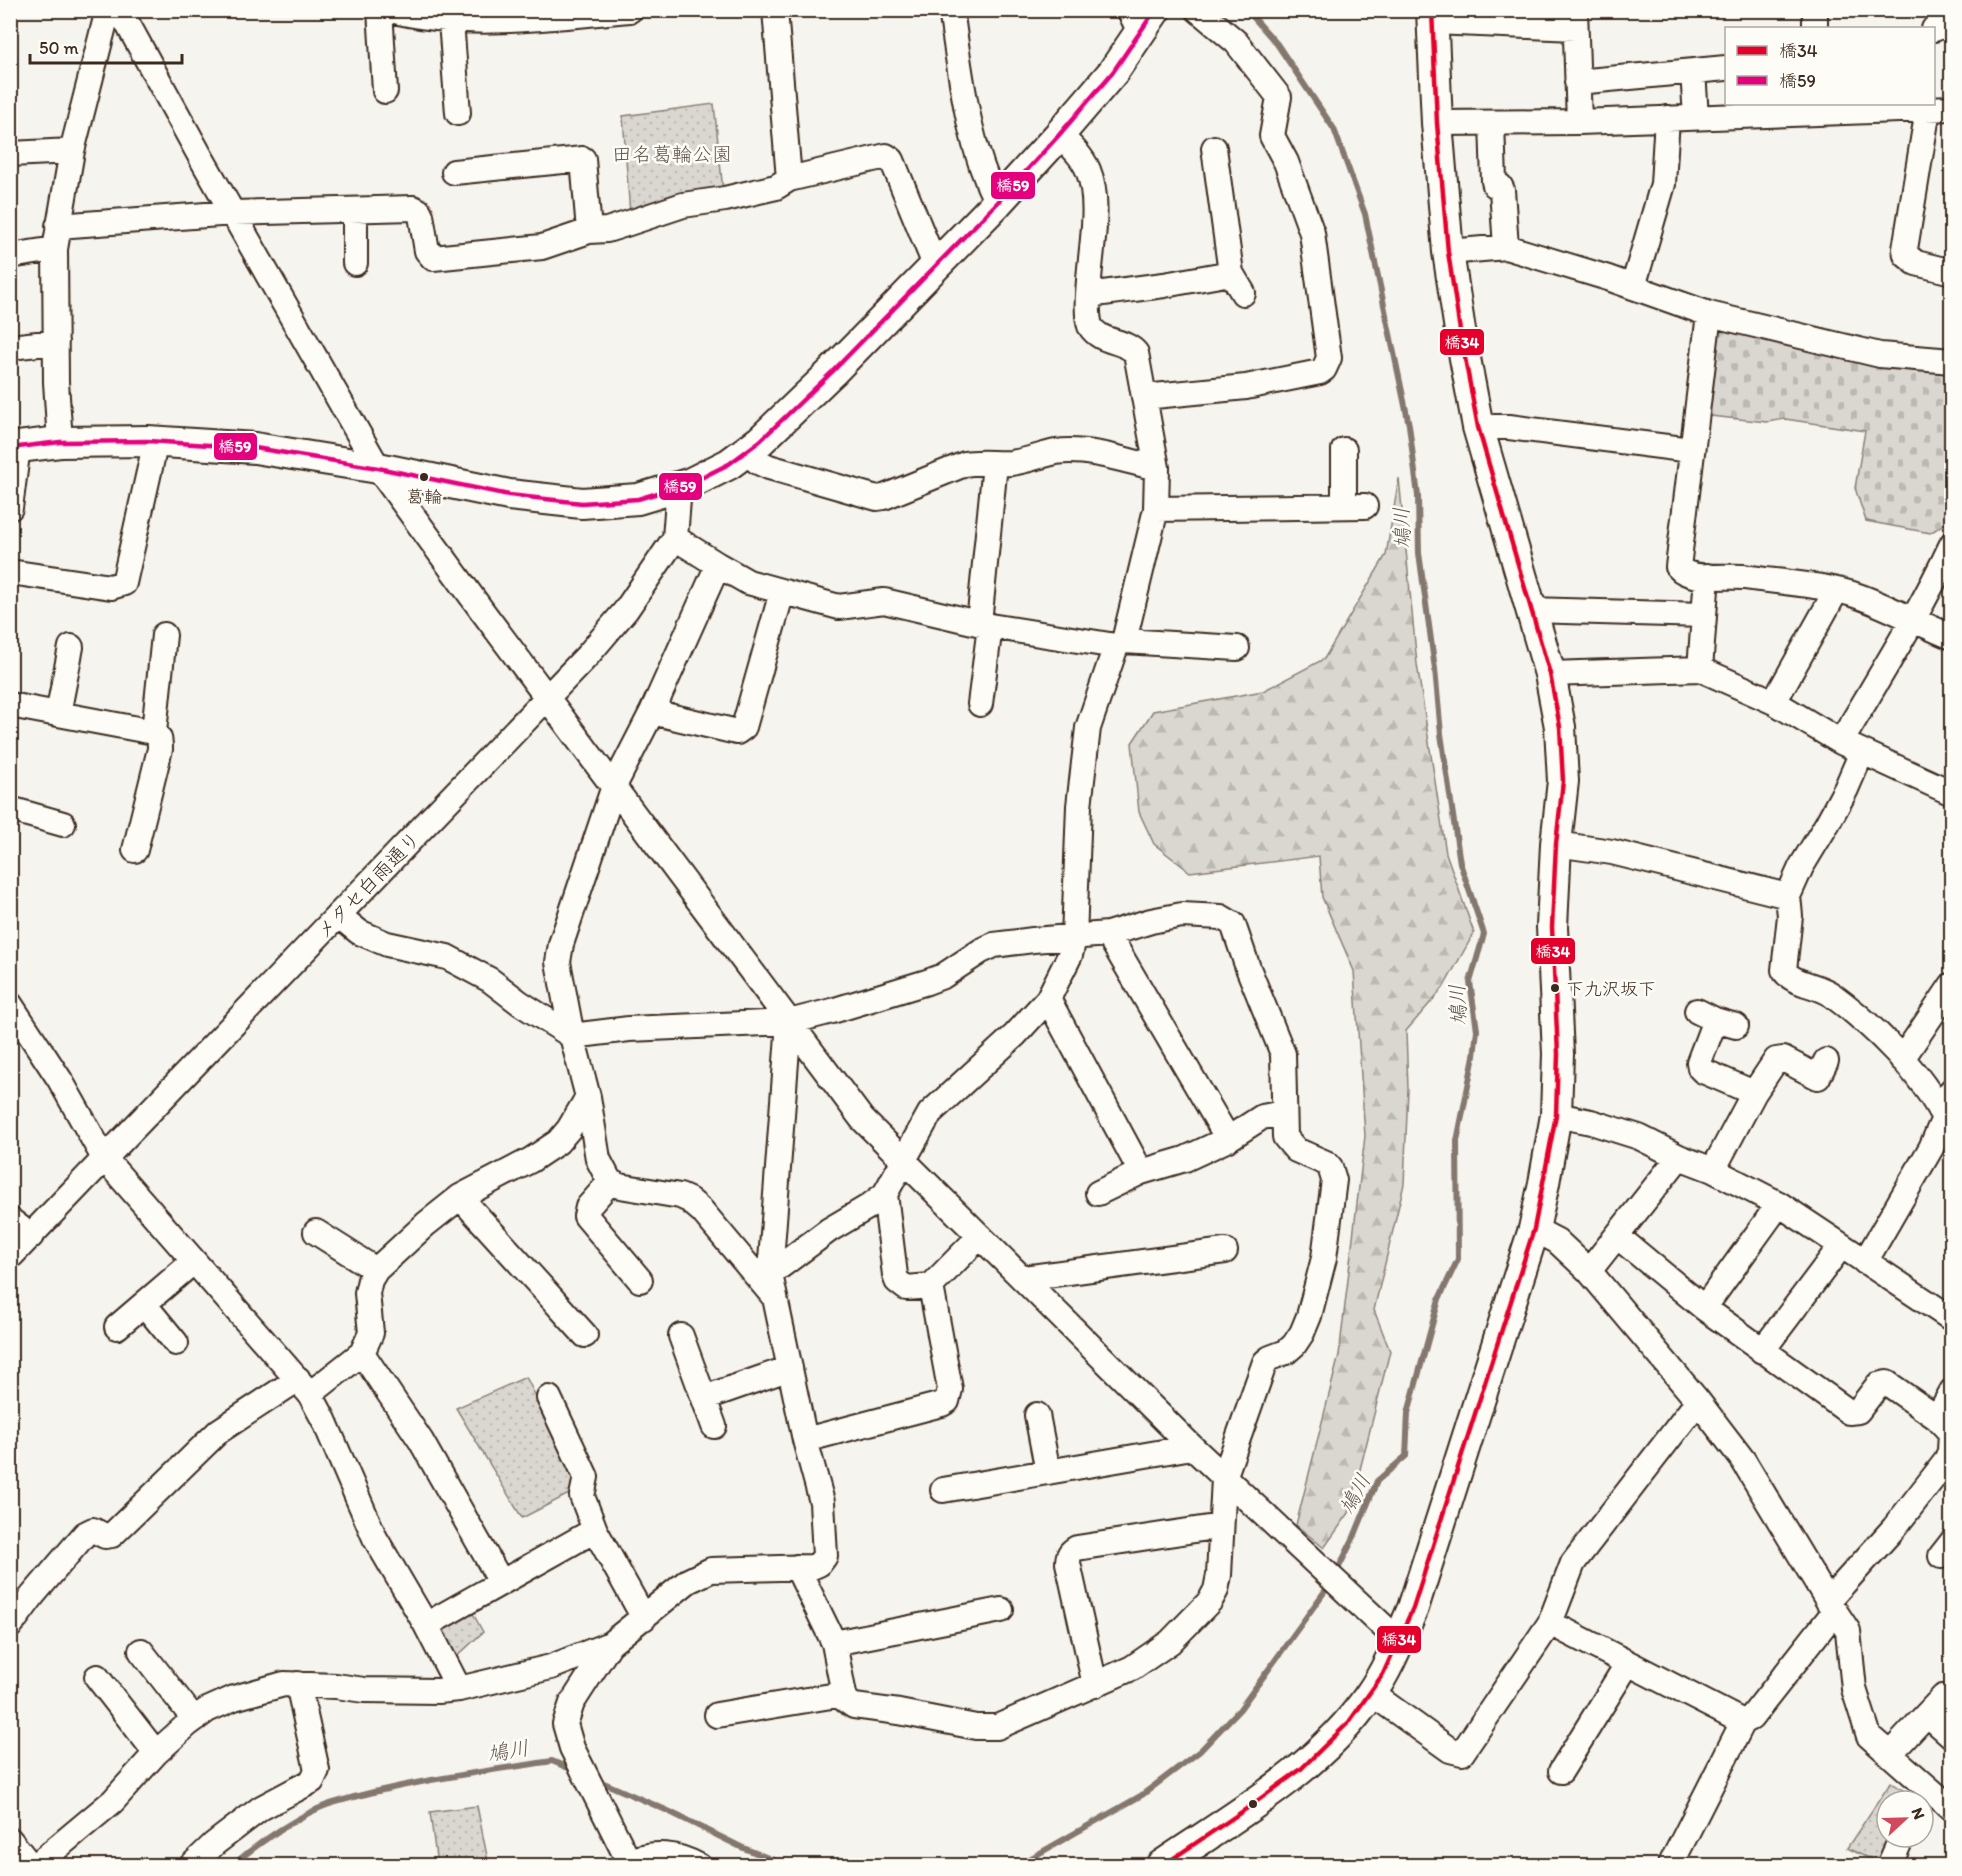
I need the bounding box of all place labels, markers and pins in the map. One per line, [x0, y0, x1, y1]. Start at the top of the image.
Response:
marker: 葛輪 [418, 471, 430, 483]
place label: 葛輪 [406, 486, 442, 508]
place label: 下九沢坂下 [1566, 978, 1656, 1000]
marker: 下九沢坂下 [1549, 982, 1561, 994]
unlabelled marker [1247, 1798, 1259, 1810]

